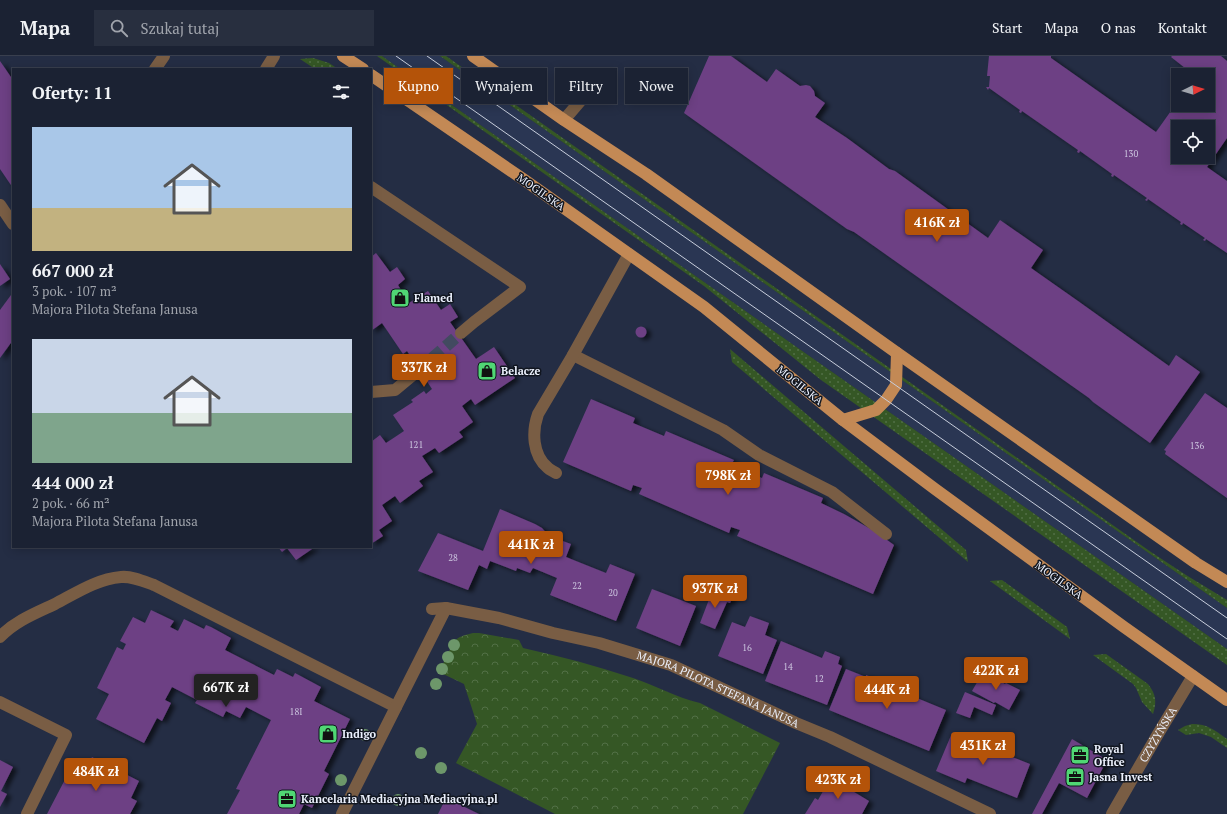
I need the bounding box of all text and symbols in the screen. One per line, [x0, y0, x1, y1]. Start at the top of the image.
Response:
search box [94, 10, 374, 46]
text: Mapa [20, 15, 70, 40]
icon: search [108, 17, 130, 39]
text: Szukaj tutaj [140, 18, 219, 38]
text: Start [992, 18, 1022, 37]
text: Mapa [1044, 18, 1079, 37]
text: O nas [1101, 18, 1136, 37]
text: Kontakt [1158, 18, 1207, 37]
chip: Kupno [384, 68, 453, 104]
chip: Wynajem [461, 68, 547, 104]
chip: Filtry [555, 68, 617, 104]
chip: Nowe [625, 68, 688, 104]
north arrow [1171, 68, 1215, 112]
map controls [1171, 68, 1215, 164]
text: Oferty: 11 [32, 81, 113, 104]
icon: filters [330, 81, 352, 103]
button: locate [1171, 120, 1215, 164]
house number: 130 [1124, 148, 1138, 160]
icon: home [156, 153, 228, 225]
street label: MOGILSKA [514, 170, 568, 214]
pin: 416K zł [900, 209, 974, 243]
text: 416K zł [914, 213, 960, 231]
text: 667 000 zł [32, 259, 114, 282]
text: 3 pok. · 107 m² [32, 282, 117, 300]
shop icon: Flamed [389, 287, 411, 309]
place label: Flamed [414, 291, 453, 305]
text: Majora Pilota Stefana Janusa [32, 300, 198, 318]
pin: 337K zł [387, 354, 461, 388]
text: 337K zł [401, 358, 447, 376]
shop icon: Belacze [476, 360, 498, 382]
street label: MOGILSKA [774, 362, 826, 408]
place label: Belacze [501, 364, 540, 378]
icon: home [156, 365, 228, 437]
house number: 121 [409, 439, 423, 451]
house number: 136 [1190, 440, 1204, 452]
pin: 798K zł [691, 462, 765, 496]
text: 798K zł [705, 466, 751, 484]
text: 444 000 zł [32, 471, 114, 494]
text: 2 pok. · 66 m² [32, 494, 110, 512]
text: Majora Pilota Stefana Janusa [32, 512, 198, 530]
pin: 441K zł [494, 531, 568, 565]
text: 441K zł [508, 535, 554, 553]
house number: 28 [448, 552, 458, 564]
street label: MOGILSKA [1032, 558, 1086, 602]
pin: 937K zł [678, 575, 752, 609]
text: 937K zł [692, 579, 738, 597]
house number: 22 [572, 580, 582, 592]
house number: 20 [608, 587, 618, 599]
house number: 16 [742, 642, 752, 654]
street label: MAJORA PILOTA STEFANA JANUSA [635, 648, 802, 731]
pin: 422K zł [959, 657, 1033, 691]
house number: 14 [783, 661, 793, 673]
text: 422K zł [973, 661, 1019, 679]
house number: 12 [814, 673, 824, 685]
pin: 667K zł [189, 674, 263, 708]
pin: 444K zł [850, 676, 924, 710]
text: 667K zł [203, 678, 249, 696]
text: 444K zł [864, 680, 910, 698]
street label: CZYŻYŃSKA [1136, 704, 1180, 765]
house number: 18I [290, 706, 302, 718]
shop icon: Indigo [317, 723, 339, 745]
place label: Indigo [342, 727, 377, 741]
pin: 431K zł [946, 732, 1020, 766]
text: 431K zł [960, 736, 1006, 754]
place label: Royal Office [1094, 742, 1125, 769]
office icon: Royal Office [1069, 744, 1091, 766]
pin: 484K zł [59, 758, 133, 792]
text: 484K zł [73, 762, 119, 780]
pin: 423K zł [801, 766, 875, 800]
office icon: Jasna Invest [1064, 766, 1086, 788]
text: 423K zł [815, 770, 861, 788]
place label: Jasna Invest [1089, 770, 1153, 784]
office icon: Kancelaria Mediacyjna Mediacyjna.pl [276, 788, 298, 810]
place label: Kancelaria Mediacyjna Mediacyjna.pl [301, 792, 498, 806]

